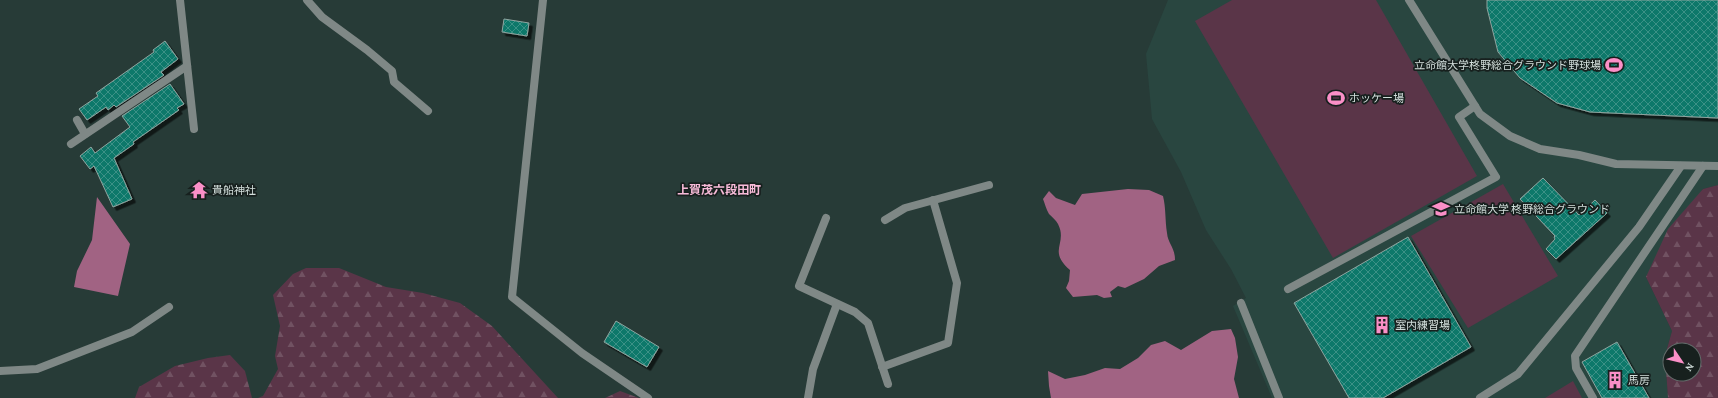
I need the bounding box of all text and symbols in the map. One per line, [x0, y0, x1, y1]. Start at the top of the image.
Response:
sports icon: 立命館大学柊野総合グラウンド野球場 [1604, 55, 1624, 75]
place label: 立命館大学柊野総合グラウンド野球場 [1414, 59, 1601, 71]
sports icon: ホッケー場 [1326, 88, 1346, 108]
place label: ホッケー場 [1349, 92, 1404, 104]
temple icon: 貴船神社 [189, 180, 209, 200]
district label: 上賀茂六段田町 [677, 183, 761, 197]
place label: 貴船神社 [212, 184, 256, 196]
school or university icon: 立命館大学 柊野総合グラウンド [1431, 199, 1451, 219]
place label: 立命館大学 柊野総合グラウンド [1454, 203, 1610, 215]
building icon: 室内練習場 [1372, 315, 1392, 335]
place label: 室内練習場 [1395, 319, 1450, 331]
north arrow [1662, 342, 1702, 382]
text: N [1683, 361, 1697, 375]
building icon: 馬房 [1605, 370, 1625, 390]
place label: 馬房 [1628, 374, 1650, 386]

